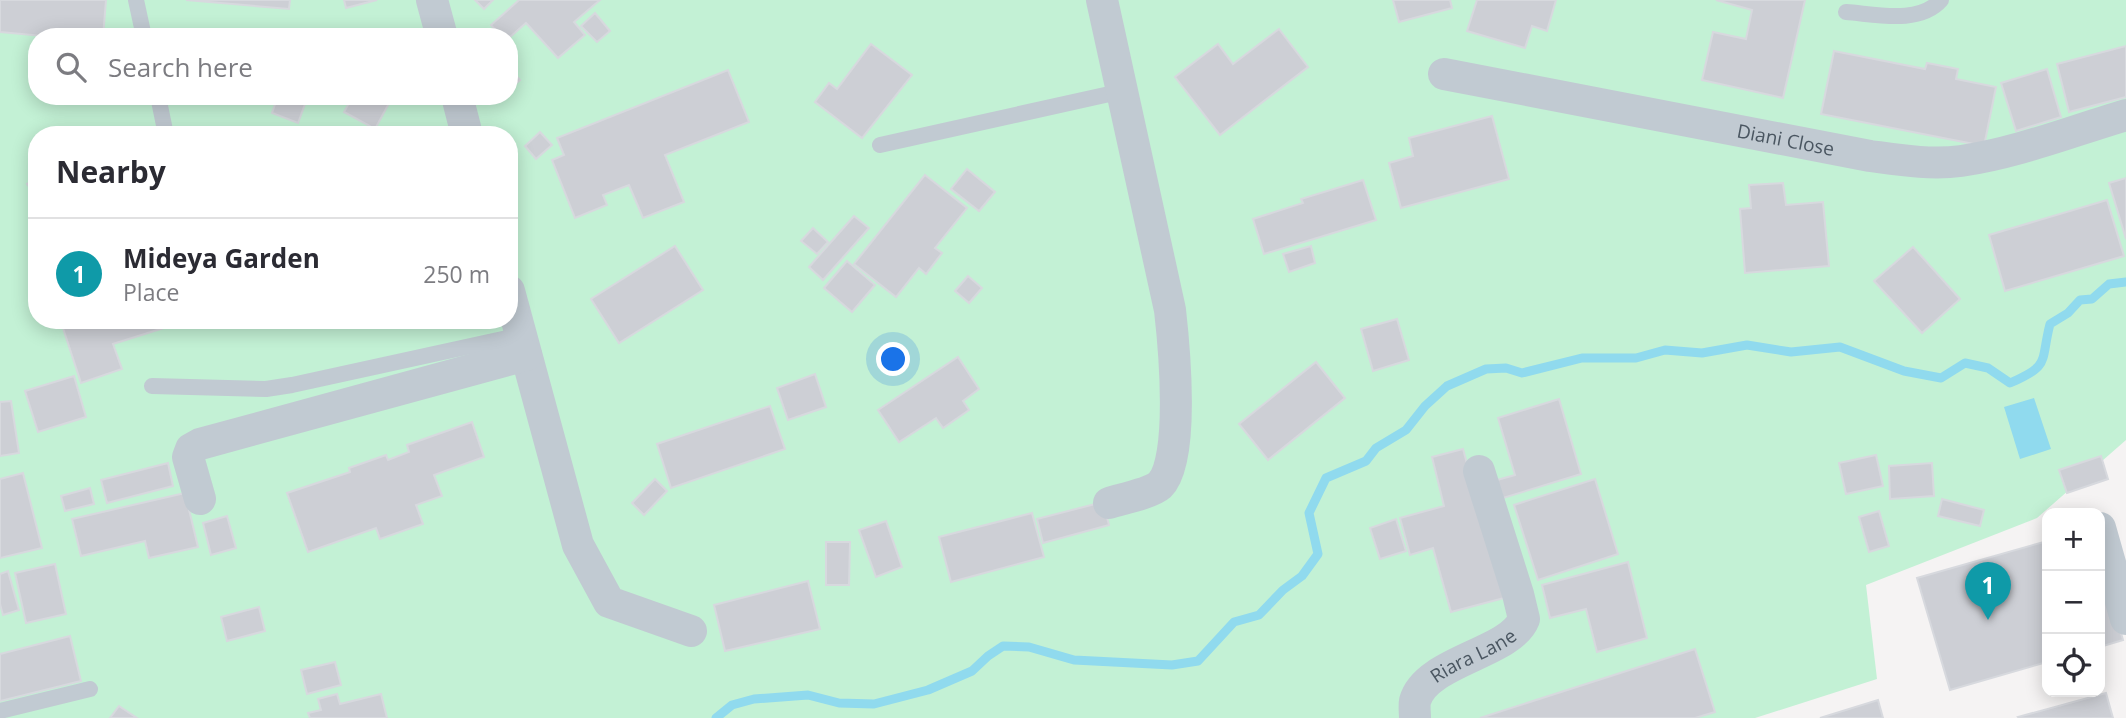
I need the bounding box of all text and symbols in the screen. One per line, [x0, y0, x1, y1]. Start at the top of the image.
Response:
search box [28, 28, 518, 105]
icon: search [52, 48, 90, 86]
text: Search here [108, 49, 253, 85]
street label: Diani Close [1735, 118, 1837, 162]
text: Nearby [56, 151, 166, 192]
text: Mideya Garden [123, 240, 320, 276]
text: 1 [72, 258, 86, 290]
text: 250 m [423, 258, 490, 290]
text: Place [123, 276, 179, 308]
your location [876, 342, 910, 376]
map controls [2042, 508, 2105, 697]
button: + [2042, 508, 2105, 571]
pin: 1 [1965, 562, 2011, 620]
button: − [2042, 571, 2105, 634]
street label: Riara Lane [1425, 623, 1522, 689]
button: locate [2042, 634, 2105, 697]

